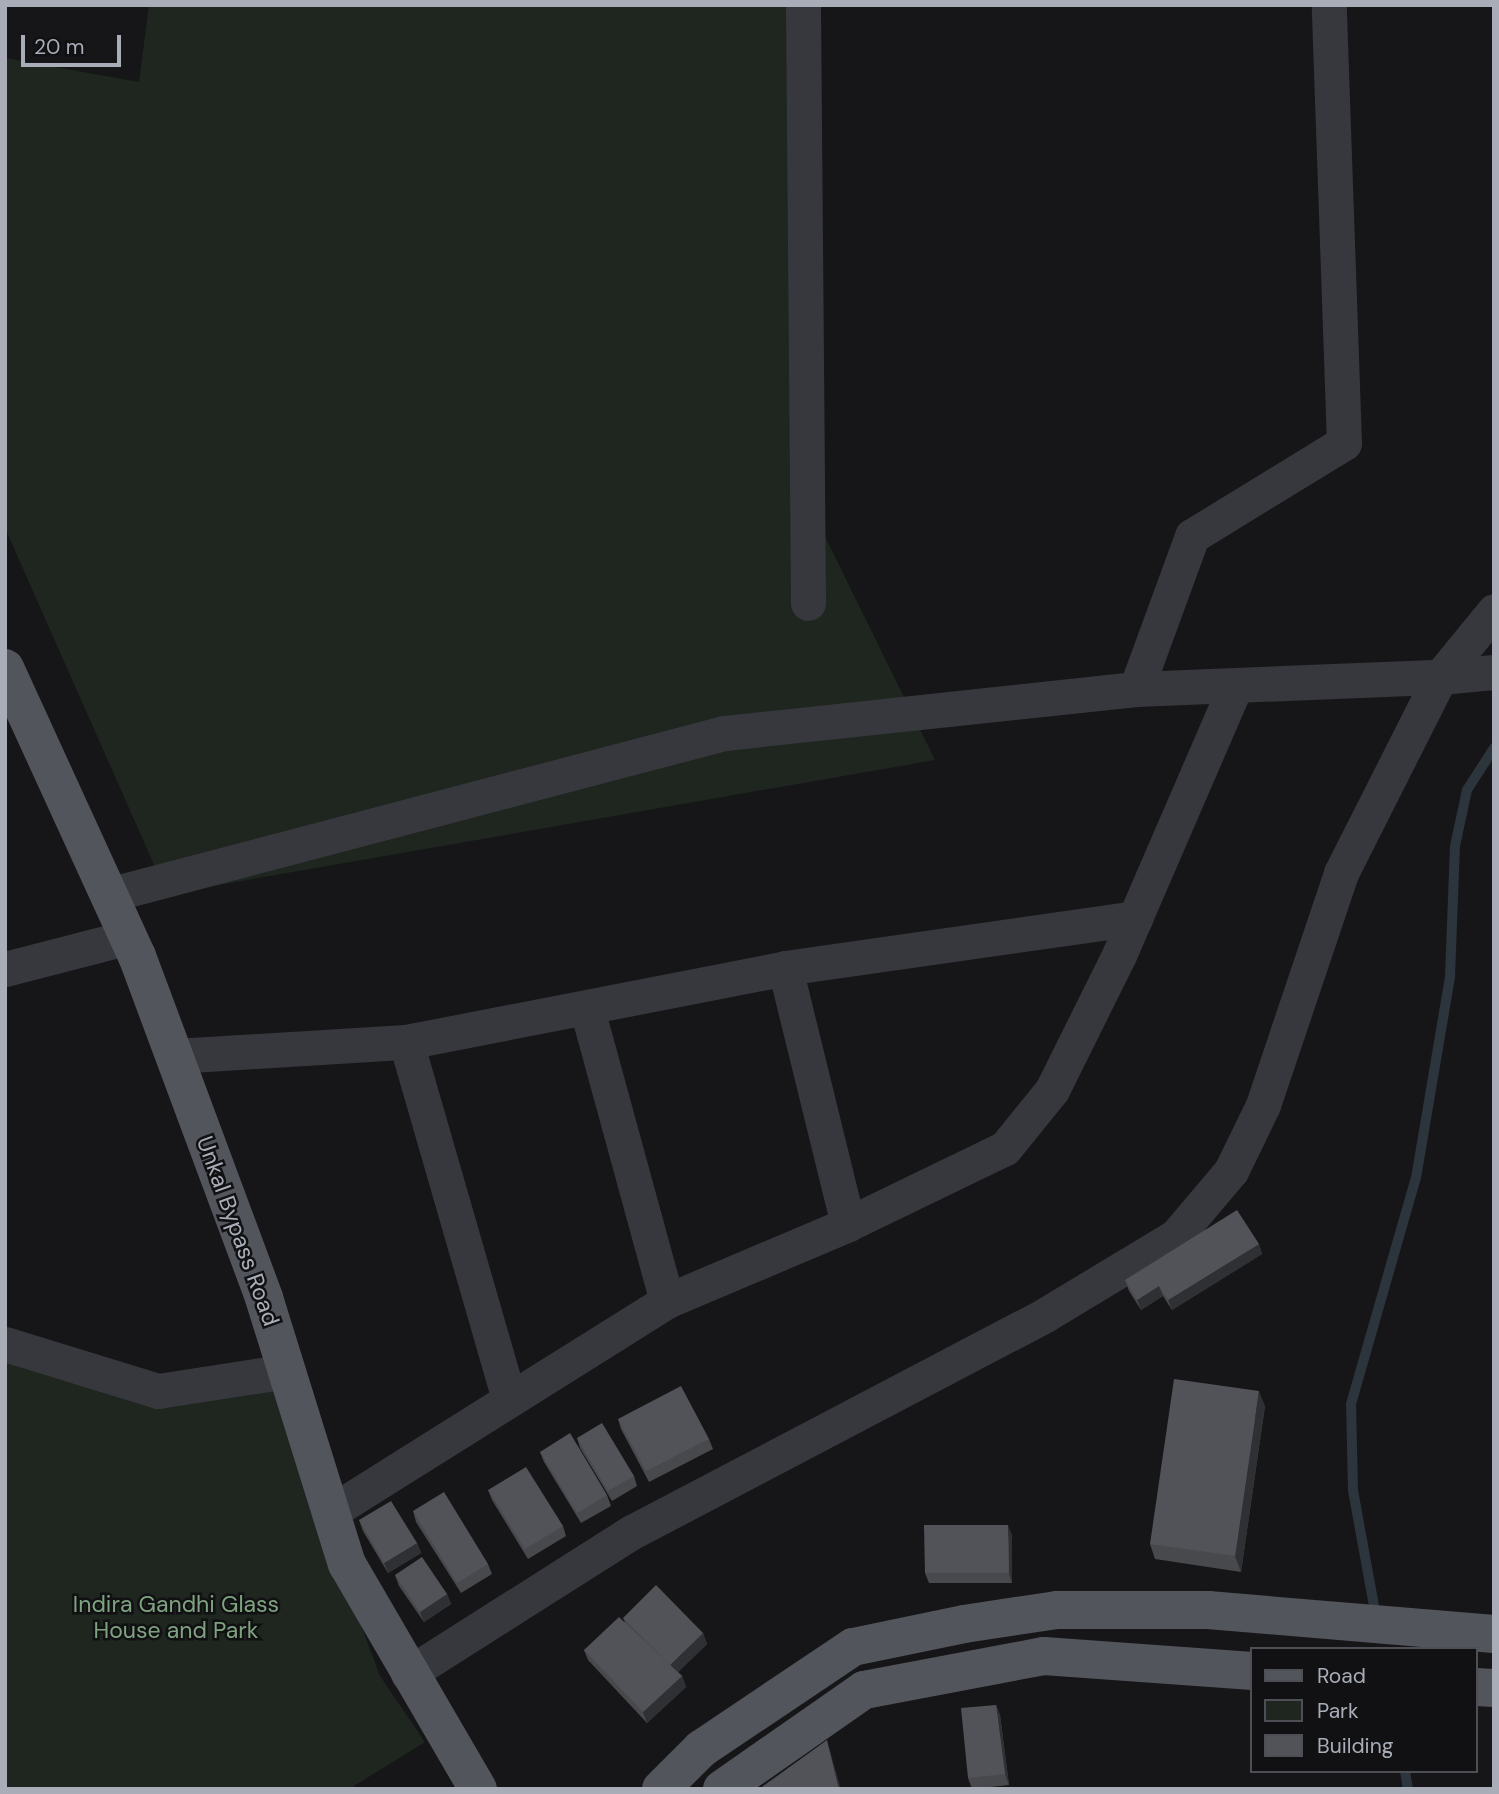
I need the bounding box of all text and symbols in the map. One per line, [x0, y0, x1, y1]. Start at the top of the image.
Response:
scale bar [24, 21, 124, 65]
text: 20 m [34, 33, 85, 61]
street label: Unkal Bypass Road [191, 1132, 285, 1330]
park label: Indira Gandhi Glass House and Park [73, 1590, 279, 1644]
legend [1250, 1647, 1478, 1773]
text: Road [1317, 1662, 1366, 1690]
text: Park [1317, 1697, 1358, 1725]
text: Building [1317, 1732, 1393, 1760]

